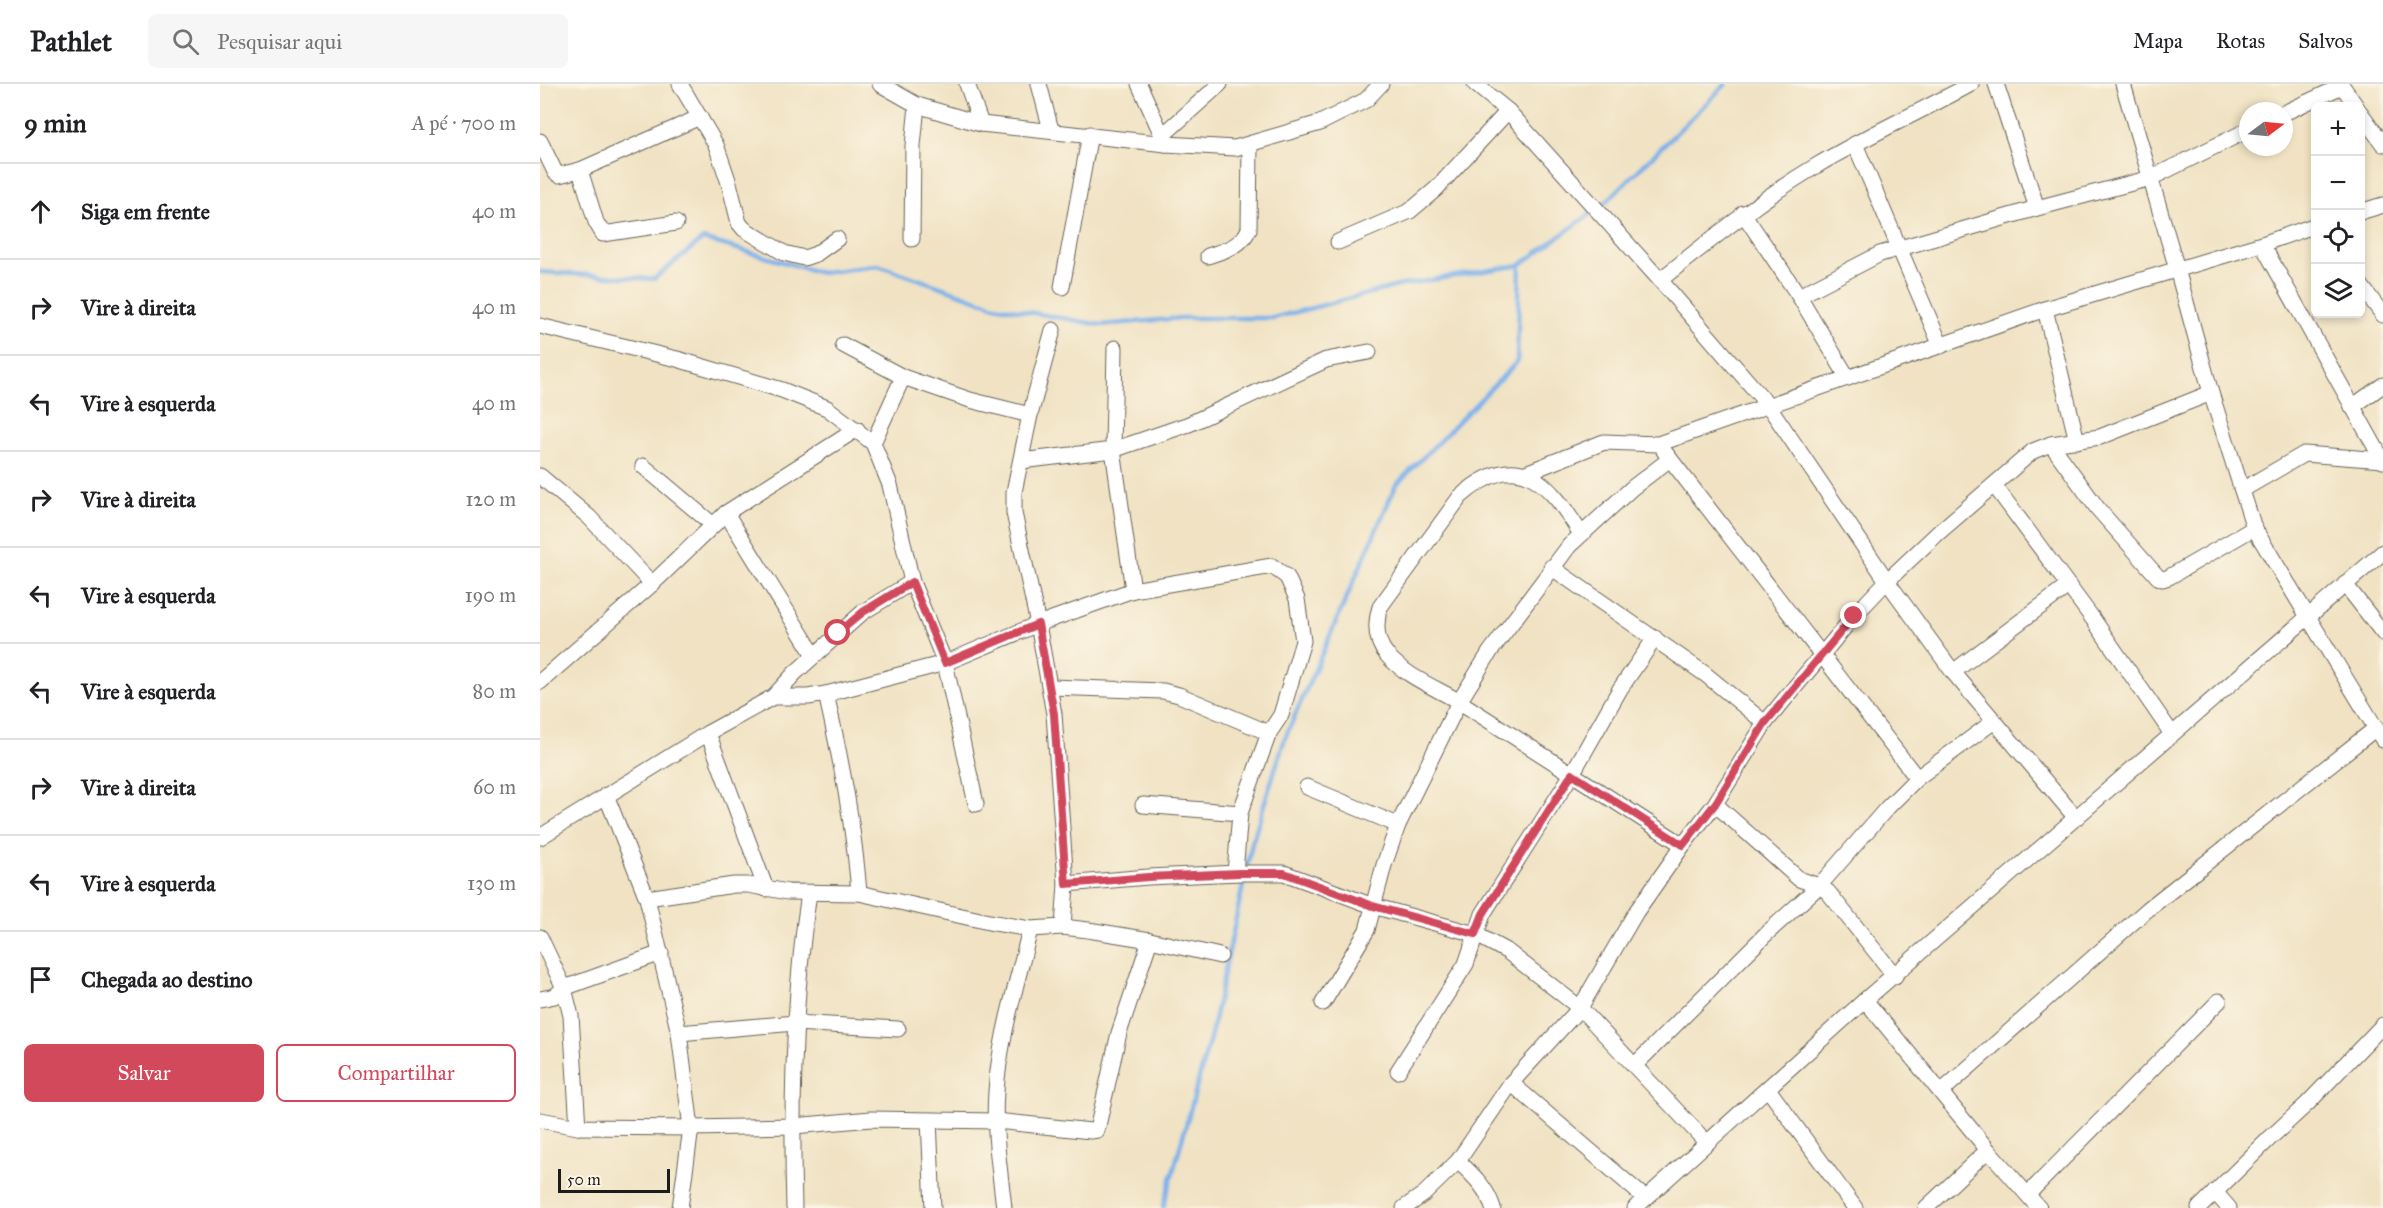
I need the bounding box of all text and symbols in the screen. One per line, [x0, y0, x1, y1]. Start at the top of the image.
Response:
search box [148, 14, 568, 68]
text: Pathlet [30, 24, 112, 59]
icon: search [169, 25, 202, 58]
text: Pesquisar aqui [217, 28, 342, 55]
text: Mapa [2133, 28, 2183, 54]
text: Rotas [2216, 28, 2265, 54]
text: Salvos [2298, 28, 2353, 54]
north arrow [2239, 102, 2293, 156]
map controls [2311, 102, 2365, 318]
button: + [2311, 102, 2365, 156]
text: 9 min [24, 107, 87, 139]
text: A pé · 700 m [412, 111, 516, 135]
button: − [2311, 156, 2365, 210]
icon: ahead [24, 195, 57, 228]
text: Siga em frente [81, 198, 210, 225]
text: 40 m [472, 199, 516, 223]
button: locate [2311, 210, 2365, 264]
button: layers [2311, 264, 2365, 318]
icon: right [24, 291, 57, 324]
text: Vire à direita [81, 294, 196, 321]
text: 40 m [472, 295, 516, 319]
icon: left [24, 387, 57, 420]
text: Vire à esquerda [81, 390, 215, 417]
text: 40 m [472, 391, 516, 415]
icon: right [24, 483, 57, 516]
text: Vire à direita [81, 486, 196, 513]
text: 120 m [465, 487, 516, 511]
icon: left [24, 579, 57, 612]
text: Vire à esquerda [81, 582, 215, 609]
text: 190 m [465, 583, 516, 607]
route end [1840, 602, 1866, 628]
route start [824, 619, 850, 645]
icon: left [24, 675, 57, 708]
text: Vire à esquerda [81, 678, 215, 705]
text: 80 m [473, 679, 516, 703]
icon: right [24, 771, 57, 804]
text: Vire à direita [81, 774, 196, 801]
text: 60 m [473, 775, 516, 799]
icon: left [24, 867, 57, 900]
text: Vire à esquerda [81, 870, 215, 897]
text: 130 m [467, 871, 516, 895]
icon: arrive [24, 963, 57, 996]
text: Chegada ao destino [81, 966, 252, 993]
button: Salvar [24, 1044, 264, 1102]
button: Compartilhar [276, 1044, 516, 1102]
scale bar [558, 1166, 670, 1194]
text: 50 m [567, 1170, 601, 1189]

